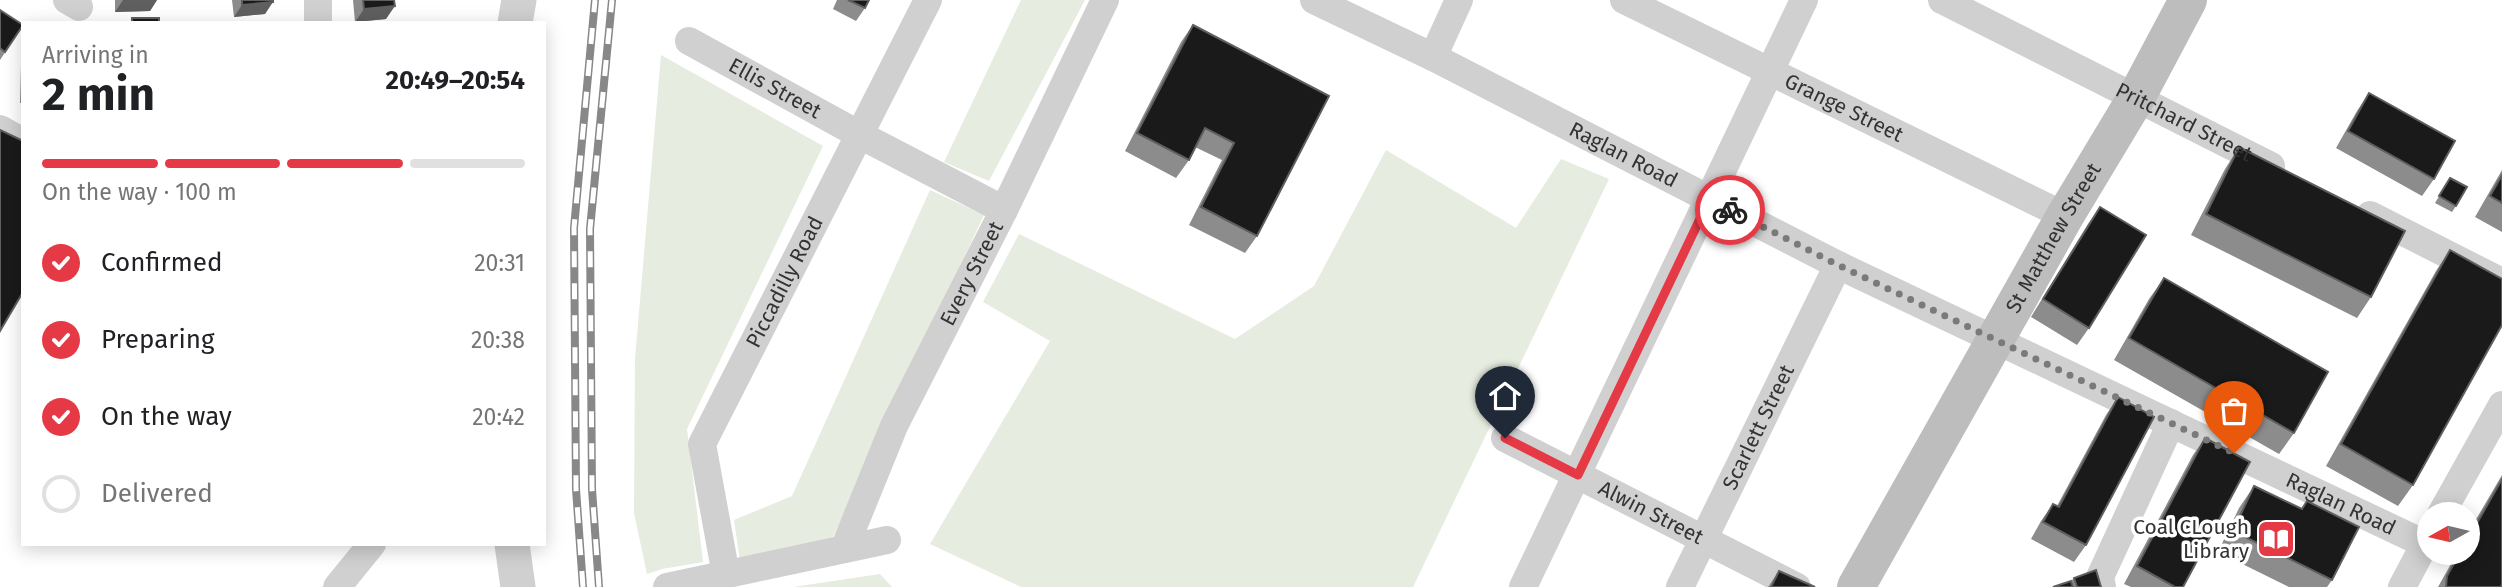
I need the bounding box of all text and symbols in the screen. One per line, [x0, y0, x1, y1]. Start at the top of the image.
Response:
text: Arriving in [42, 41, 149, 69]
street label: Ellis Street [724, 52, 826, 124]
text: 20:49–20:54 [386, 65, 525, 96]
text: 2 min [42, 67, 155, 122]
street label: Grange Street [1780, 68, 1908, 148]
street label: Pritchard Street [2111, 77, 2257, 168]
street label: Raglan Road [1565, 116, 1682, 193]
street label: St Matthew Street [2000, 158, 2107, 318]
courier [1695, 175, 1765, 245]
text: On the way · 100 m [42, 178, 237, 206]
icon: bike [1711, 191, 1749, 229]
street label: Piccadilly Road [740, 212, 829, 352]
street label: Every Street [934, 217, 1009, 330]
icon: check [42, 244, 80, 282]
text: Confirmed [101, 247, 222, 278]
text: 20:31 [474, 249, 525, 277]
icon: check [42, 321, 80, 359]
text: Preparing [101, 324, 214, 355]
text: 20:38 [471, 326, 525, 354]
street label: Scarlett Street [1717, 360, 1800, 494]
pin [1475, 366, 1535, 438]
icon: home [1486, 377, 1524, 415]
pin [2204, 381, 2264, 453]
icon: bag [2215, 392, 2253, 430]
icon: check [42, 398, 80, 436]
text: On the way [101, 401, 232, 432]
text: 20:42 [472, 403, 525, 431]
street label: Raglan Road [2282, 467, 2400, 541]
street label: Alwin Street [1594, 475, 1708, 550]
text: Delivered [101, 478, 213, 509]
north arrow [2417, 502, 2480, 565]
map controls [2417, 502, 2480, 565]
place label: Coal CLough Library [2133, 514, 2250, 564]
library icon: Coal CLough Library [2255, 518, 2297, 560]

